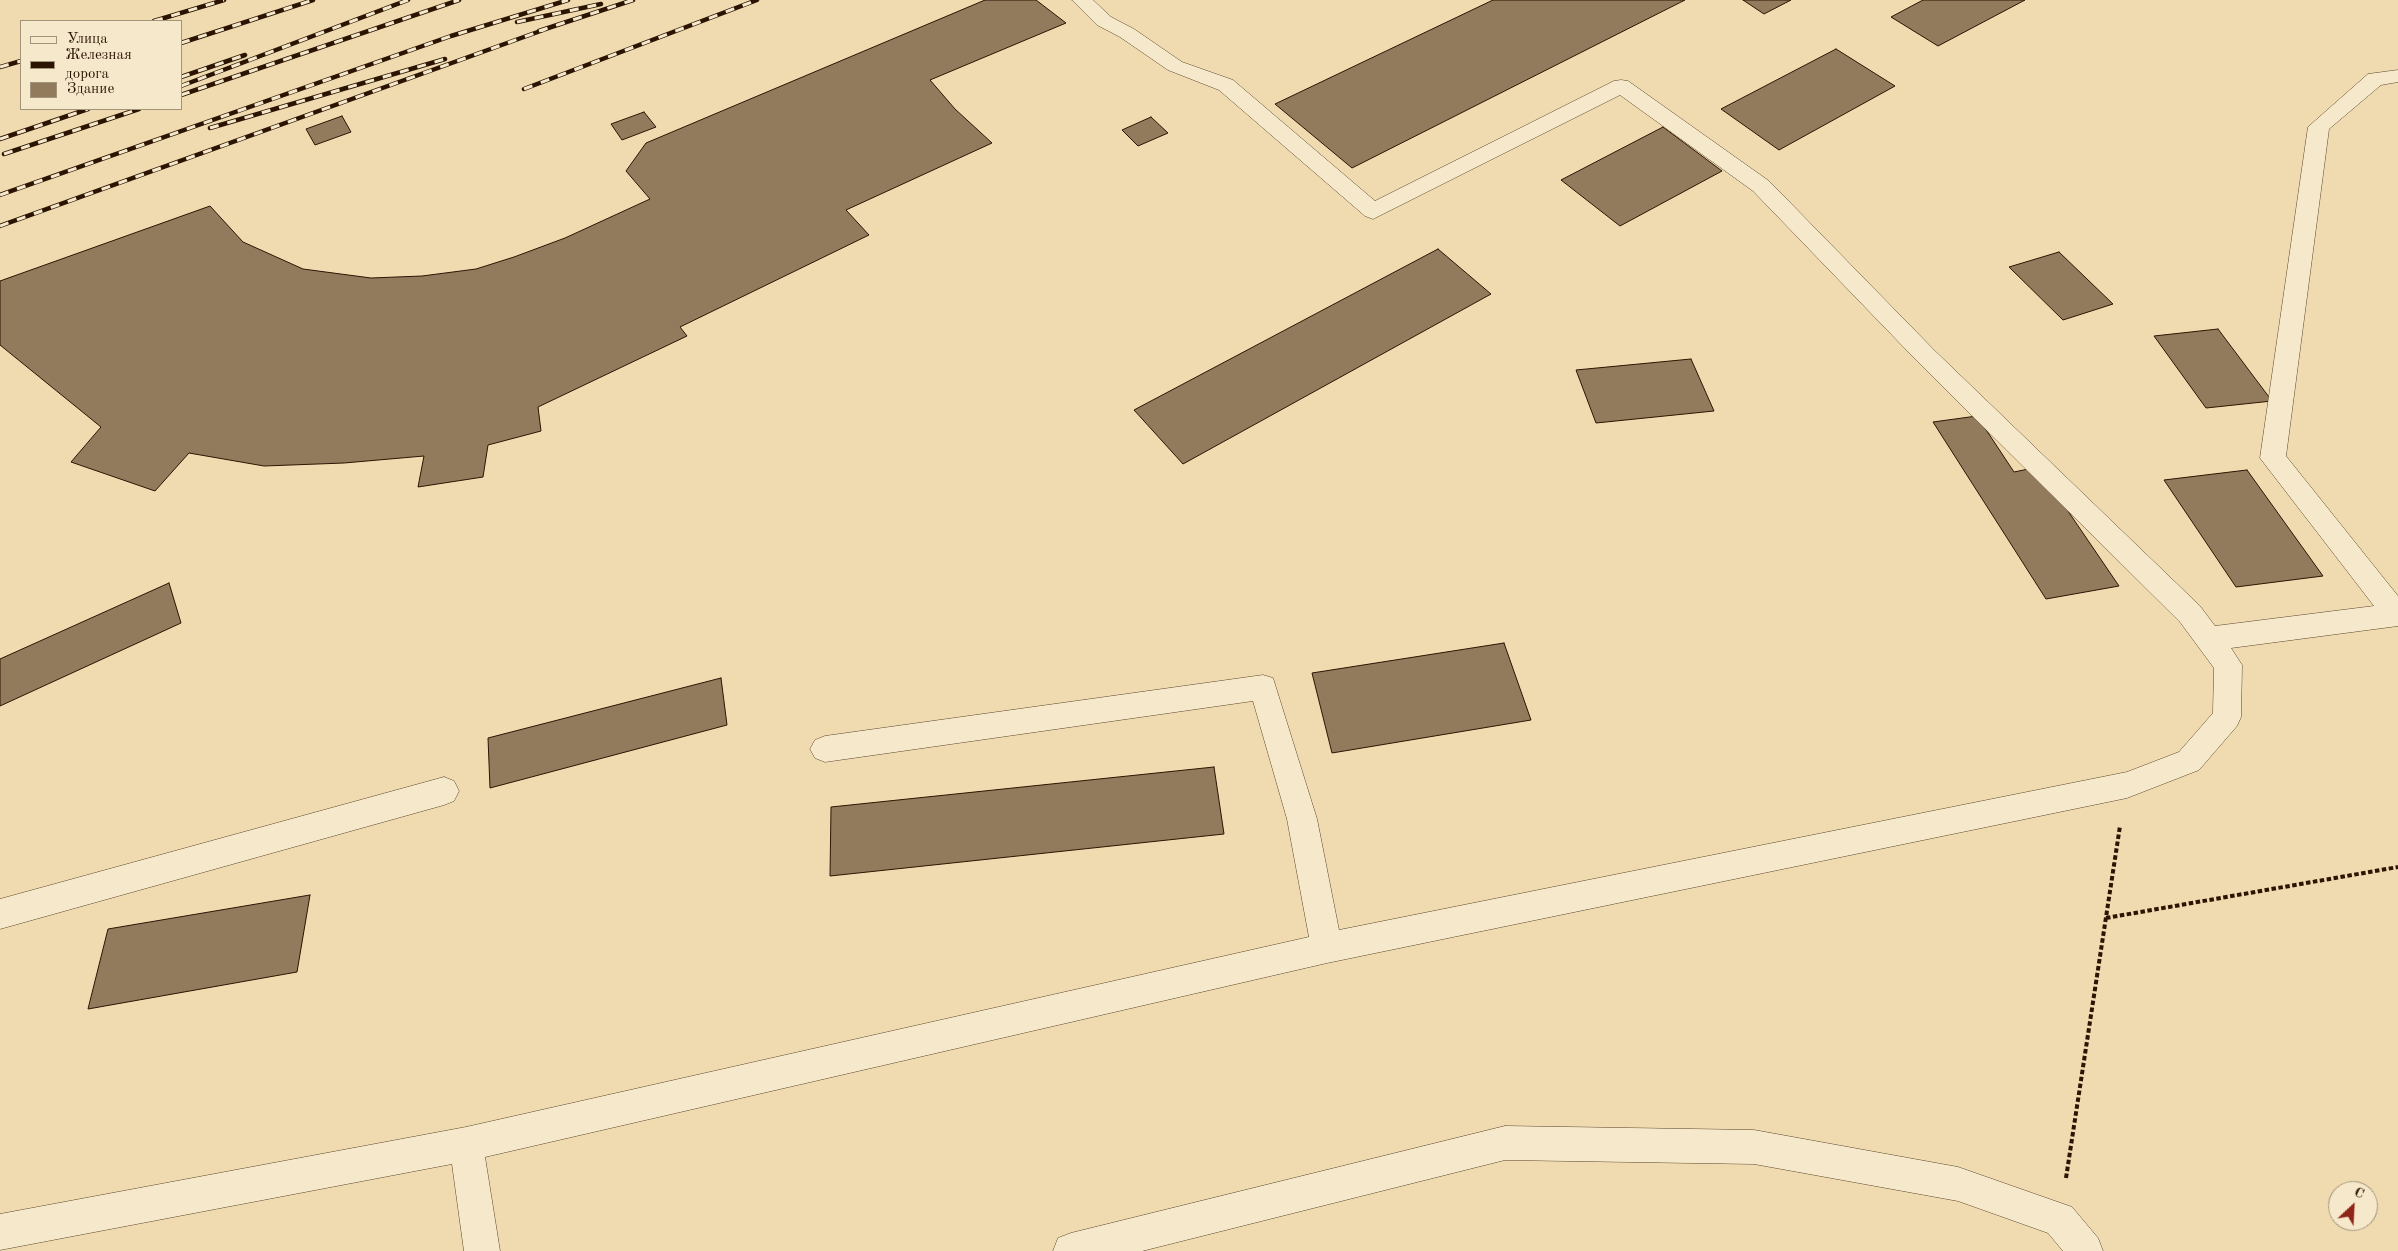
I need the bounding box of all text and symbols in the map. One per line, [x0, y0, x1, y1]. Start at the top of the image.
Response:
legend [20, 20, 182, 110]
text: Улица [67, 32, 108, 47]
text: Железная дорога [65, 48, 132, 82]
text: Здание [67, 82, 114, 97]
north arrow [2328, 1181, 2378, 1231]
text: С [2352, 1185, 2366, 1202]

